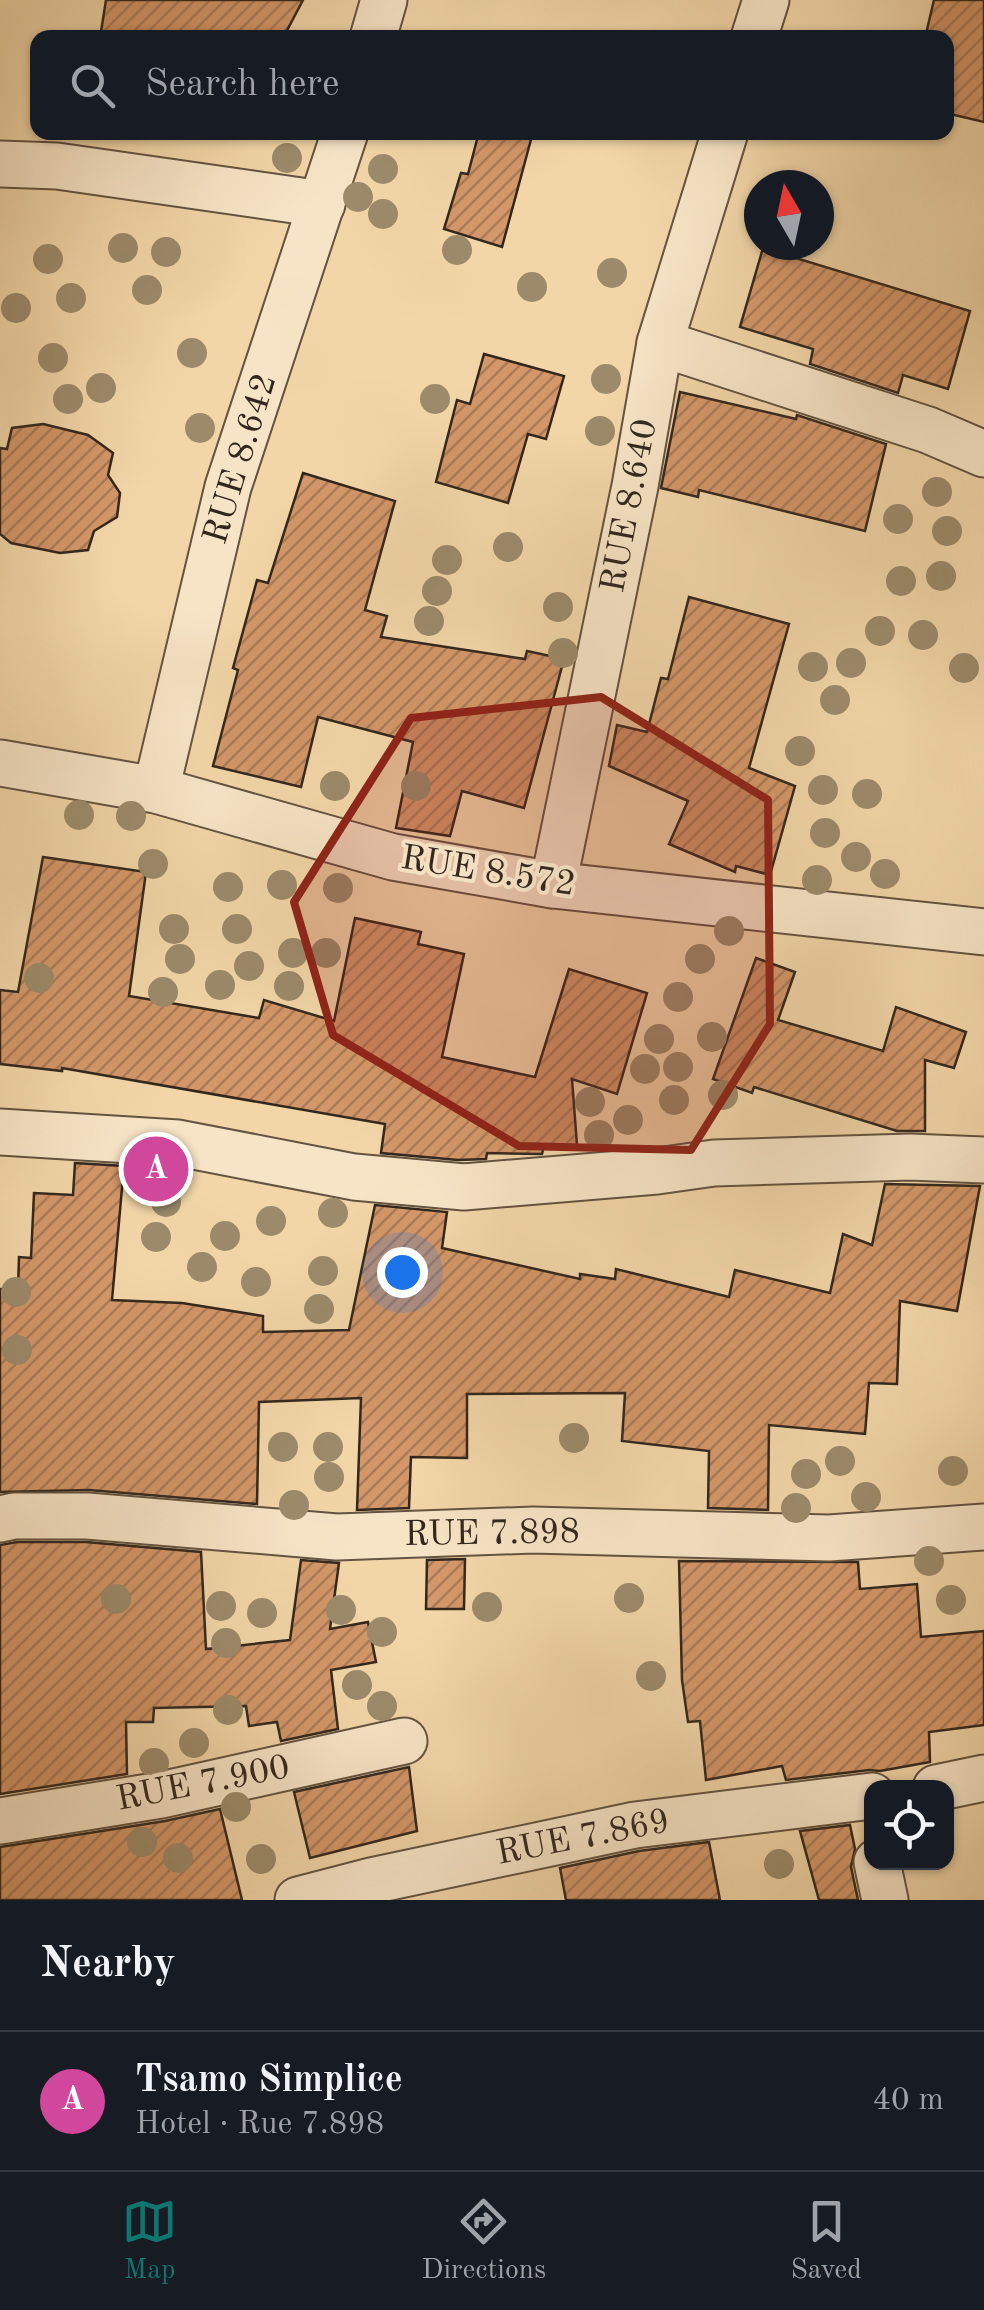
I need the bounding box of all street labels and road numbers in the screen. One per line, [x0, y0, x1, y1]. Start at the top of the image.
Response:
street label: RUE 8.642 [199, 370, 283, 548]
street label: RUE 8.640 [596, 416, 664, 596]
street label: RUE 8.572 [398, 841, 578, 903]
street label: RUE 7.898 [404, 1515, 580, 1553]
street label: RUE 7.900 [113, 1750, 293, 1818]
street label: RUE 7.869 [493, 1804, 673, 1872]

